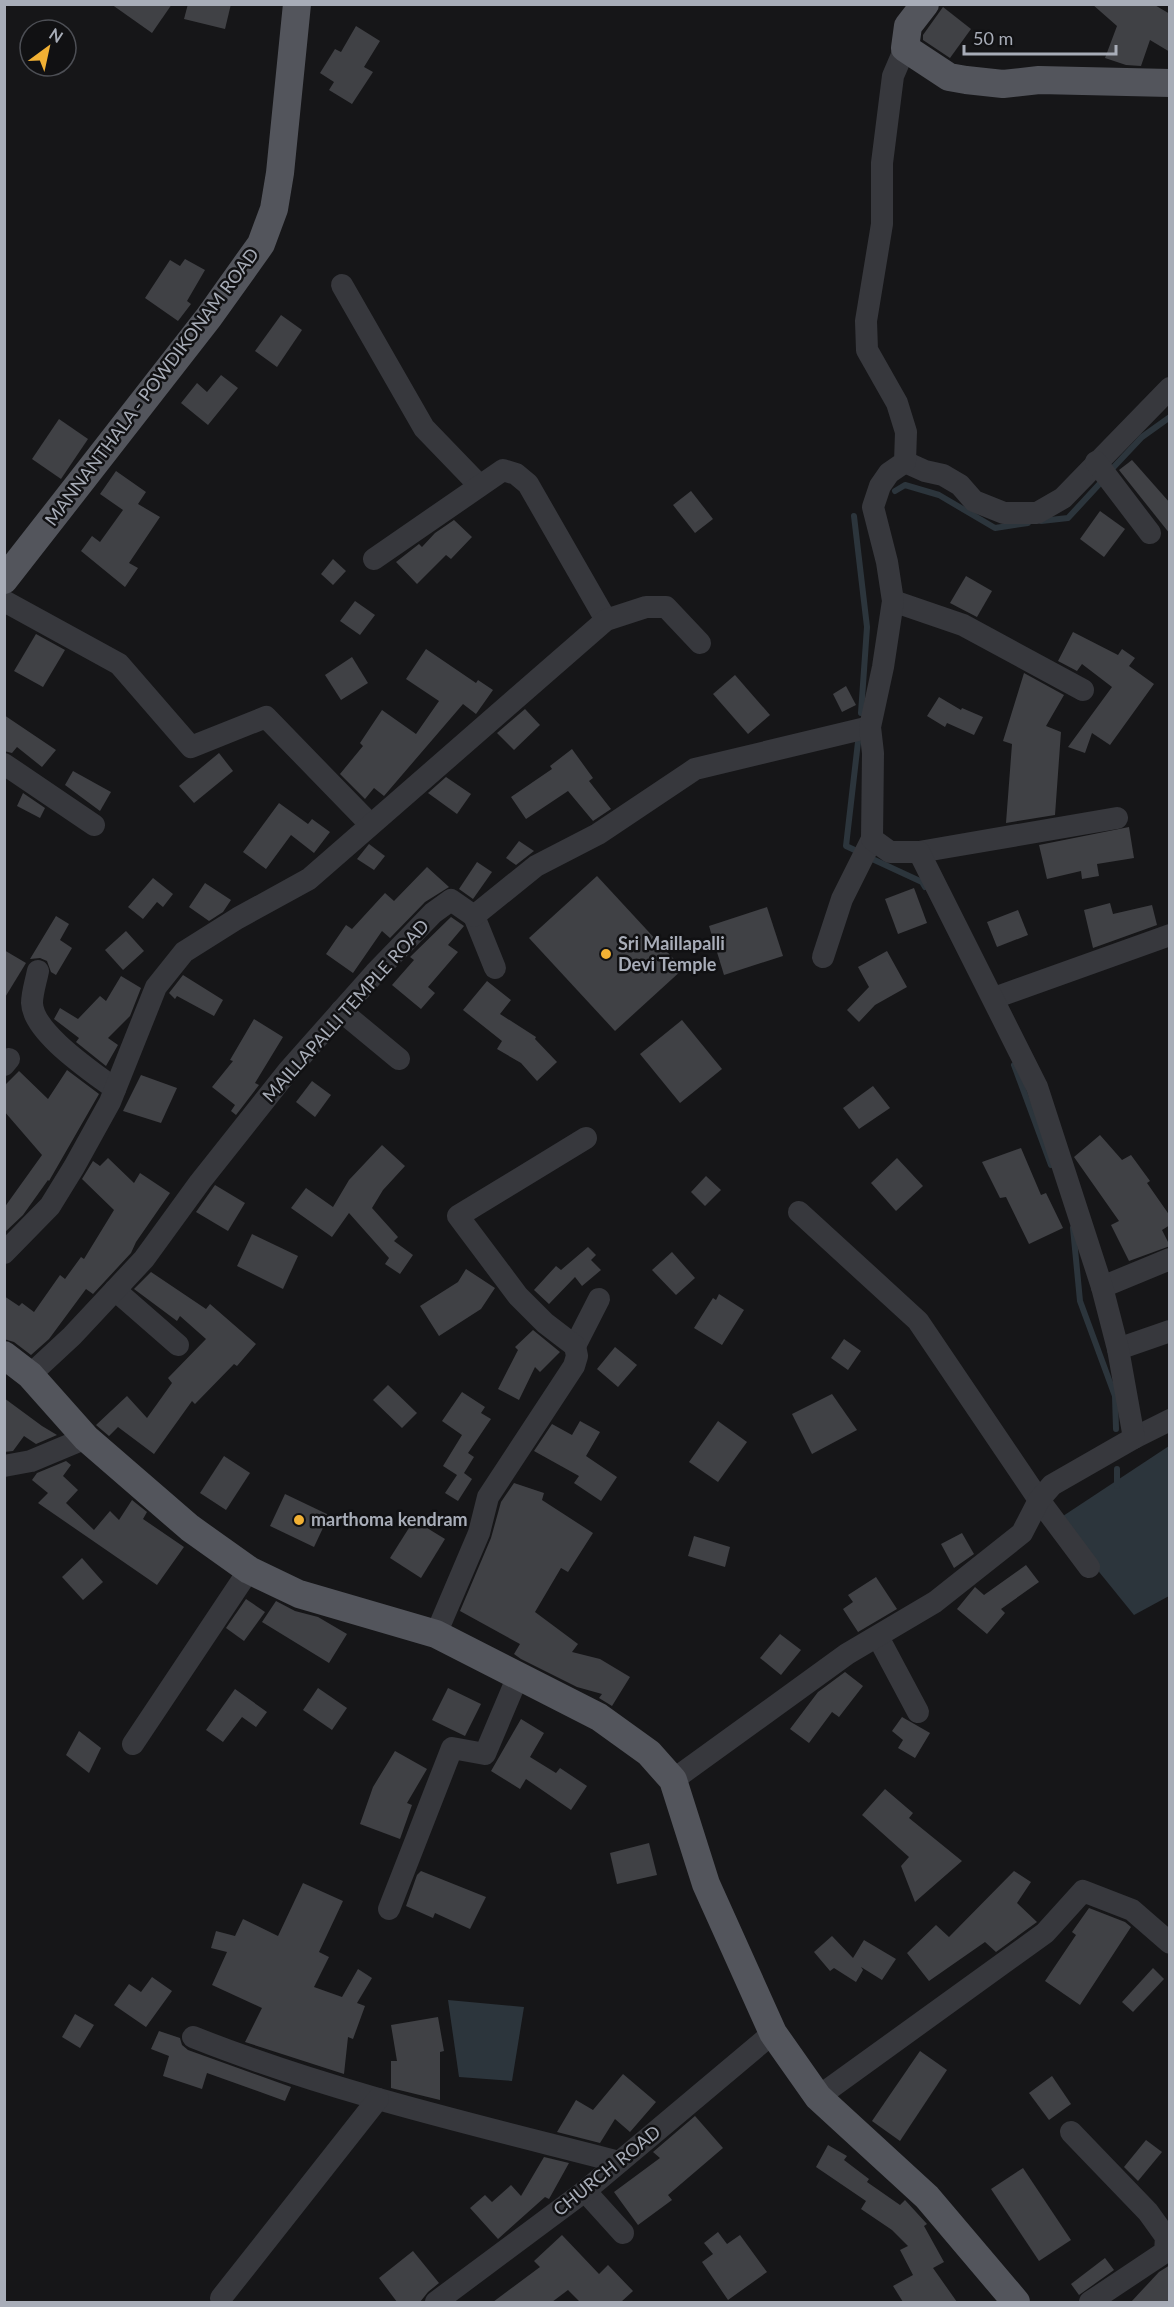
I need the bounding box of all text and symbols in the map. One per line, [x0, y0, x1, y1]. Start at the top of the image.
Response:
north arrow [18, 18, 78, 78]
scale bar [964, 18, 1116, 56]
text: N [46, 24, 67, 46]
text: 50 m [973, 27, 1013, 49]
street label: MANNANTHALA - POWDIKONAM ROAD [40, 243, 263, 530]
street label: MAILLAPALLI TEMPLE ROAD [257, 914, 433, 1106]
place label: Sri Maillapalli Devi Temple [618, 932, 725, 975]
marker: Sri Maillapalli Devi Temple [599, 947, 613, 961]
place label: marthoma kendram [311, 1508, 468, 1530]
marker: marthoma kendram [292, 1513, 306, 1527]
street label: CHURCH ROAD [548, 2120, 664, 2220]

